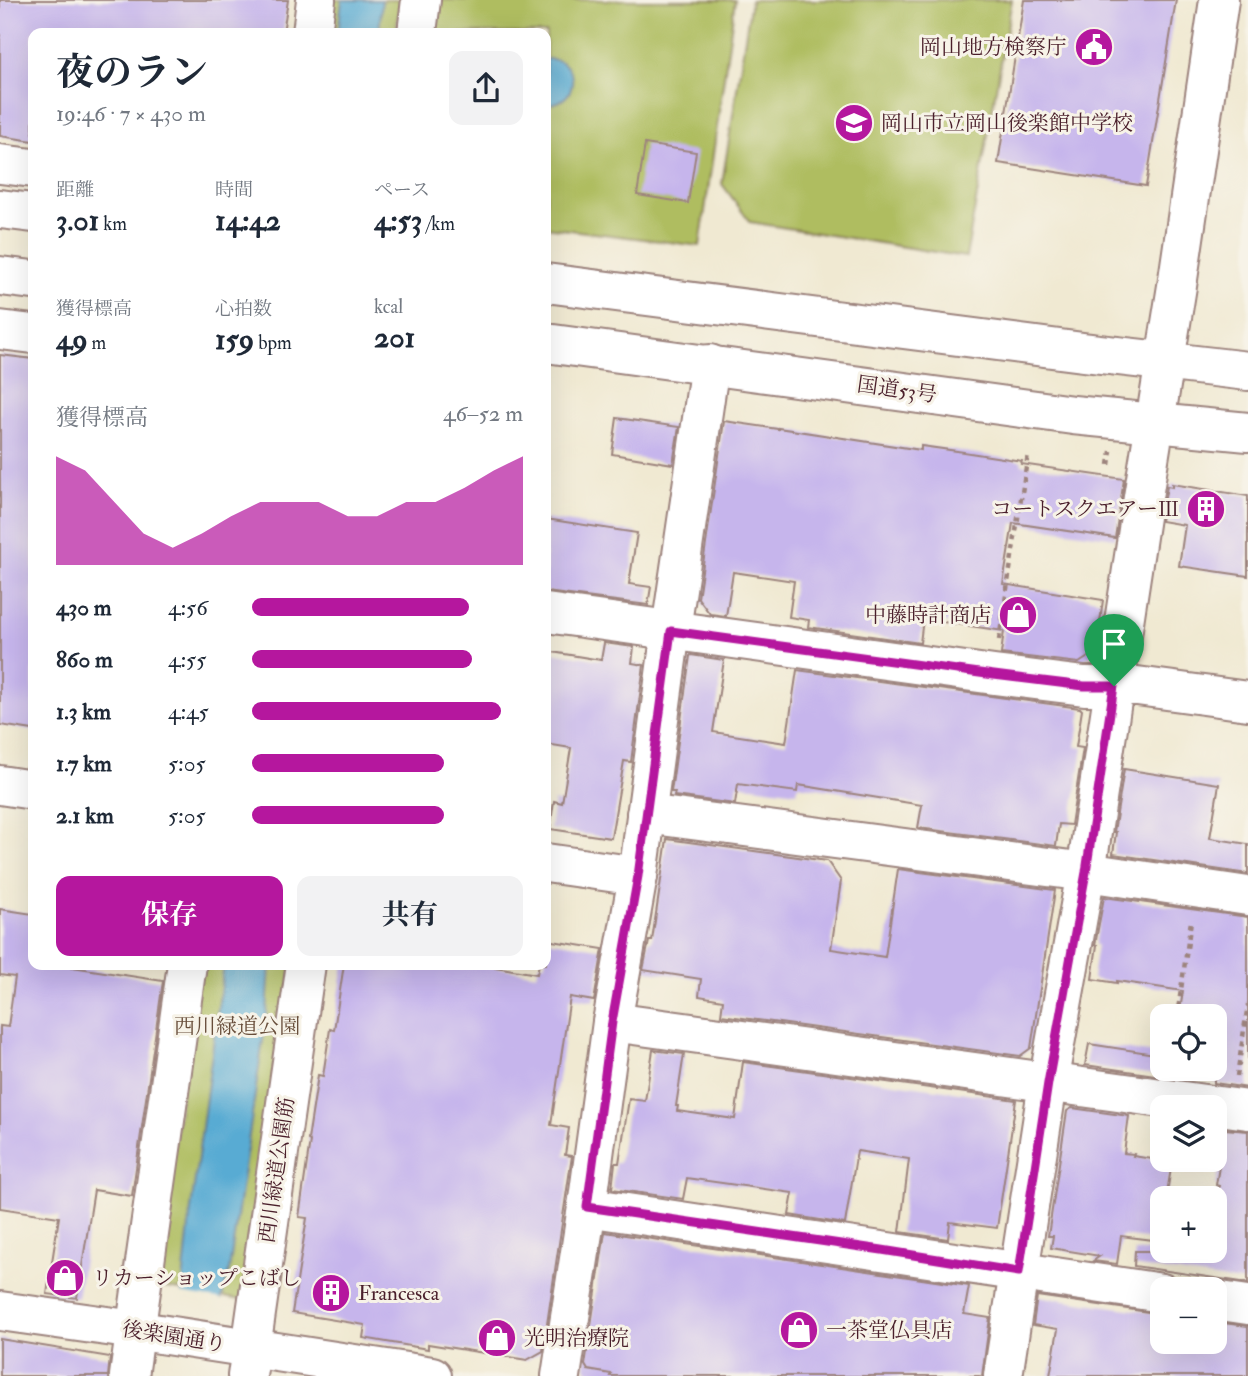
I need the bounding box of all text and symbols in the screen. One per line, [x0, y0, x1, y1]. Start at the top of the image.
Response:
public building icon: 岡山地方検察庁 [1073, 26, 1115, 68]
place label: 岡山地方検察庁 [920, 34, 1067, 61]
text: 夜のラン [56, 49, 208, 97]
button: share [449, 51, 523, 125]
text: 19:46 · 7 × 430 m [56, 99, 206, 128]
school or university icon: 岡山市立岡山後楽館中学校 [833, 102, 875, 144]
place label: 岡山市立岡山後楽館中学校 [881, 110, 1133, 137]
text: 距離 [56, 178, 94, 202]
text: 時間 [215, 178, 253, 202]
text: ペース [374, 178, 430, 202]
text: 3.01 [56, 202, 99, 239]
text: 14:42 [215, 202, 281, 239]
text: 4:53 [374, 202, 422, 239]
text: km [99, 212, 127, 236]
text: /km [422, 212, 455, 236]
text: kcal [374, 295, 403, 319]
text: 獲得標高 [56, 297, 132, 321]
text: 心拍数 [215, 297, 272, 321]
text: 201 [374, 319, 415, 356]
text: 49 [56, 321, 88, 358]
text: 159 [215, 321, 254, 358]
text: m [88, 331, 106, 355]
text: bpm [254, 331, 292, 355]
street label: 国道53号 [855, 371, 939, 409]
text: 46–52 m [443, 399, 523, 428]
text: 獲得標高 [56, 403, 148, 432]
building icon: コートスクエアーⅢ [1185, 488, 1227, 530]
place label: コートスクエアーⅢ [991, 496, 1179, 523]
text: 430 m [56, 593, 112, 622]
text: 4:56 [168, 593, 208, 622]
shop icon: 中藤時計商店 [997, 594, 1039, 636]
place label: 中藤時計商店 [865, 602, 991, 629]
pin [1084, 614, 1144, 686]
icon: arrive [1095, 625, 1133, 663]
text: 860 m [56, 645, 113, 674]
text: 4:55 [168, 645, 206, 674]
text: 1.3 km [56, 697, 111, 726]
text: 4:45 [168, 697, 209, 726]
text: 1.7 km [56, 749, 112, 778]
text: 5:05 [168, 749, 206, 778]
text: 2.1 km [56, 801, 114, 830]
text: 5:05 [168, 801, 206, 830]
button: 保存 [56, 876, 283, 956]
button: 共有 [297, 876, 523, 956]
map controls [1150, 1004, 1227, 1354]
button: locate [1150, 1004, 1227, 1081]
park label: 西川緑道公園 [174, 1013, 300, 1040]
street label: 西川緑道公園筋 [253, 1095, 301, 1245]
button: layers [1150, 1095, 1227, 1172]
button: + [1150, 1186, 1227, 1263]
shop icon: リカーショップこばし [44, 1257, 86, 1299]
place label: リカーショップこばし [92, 1265, 301, 1292]
building icon: Francesca [310, 1272, 352, 1314]
button: − [1150, 1277, 1227, 1354]
place label: Francesca [358, 1280, 440, 1307]
shop icon: 一茶堂仏具店 [778, 1309, 820, 1351]
street label: 後楽園通り [120, 1315, 228, 1359]
shop icon: 光明治療院 [476, 1317, 518, 1359]
place label: 一茶堂仏具店 [826, 1317, 952, 1344]
place label: 光明治療院 [524, 1325, 629, 1352]

